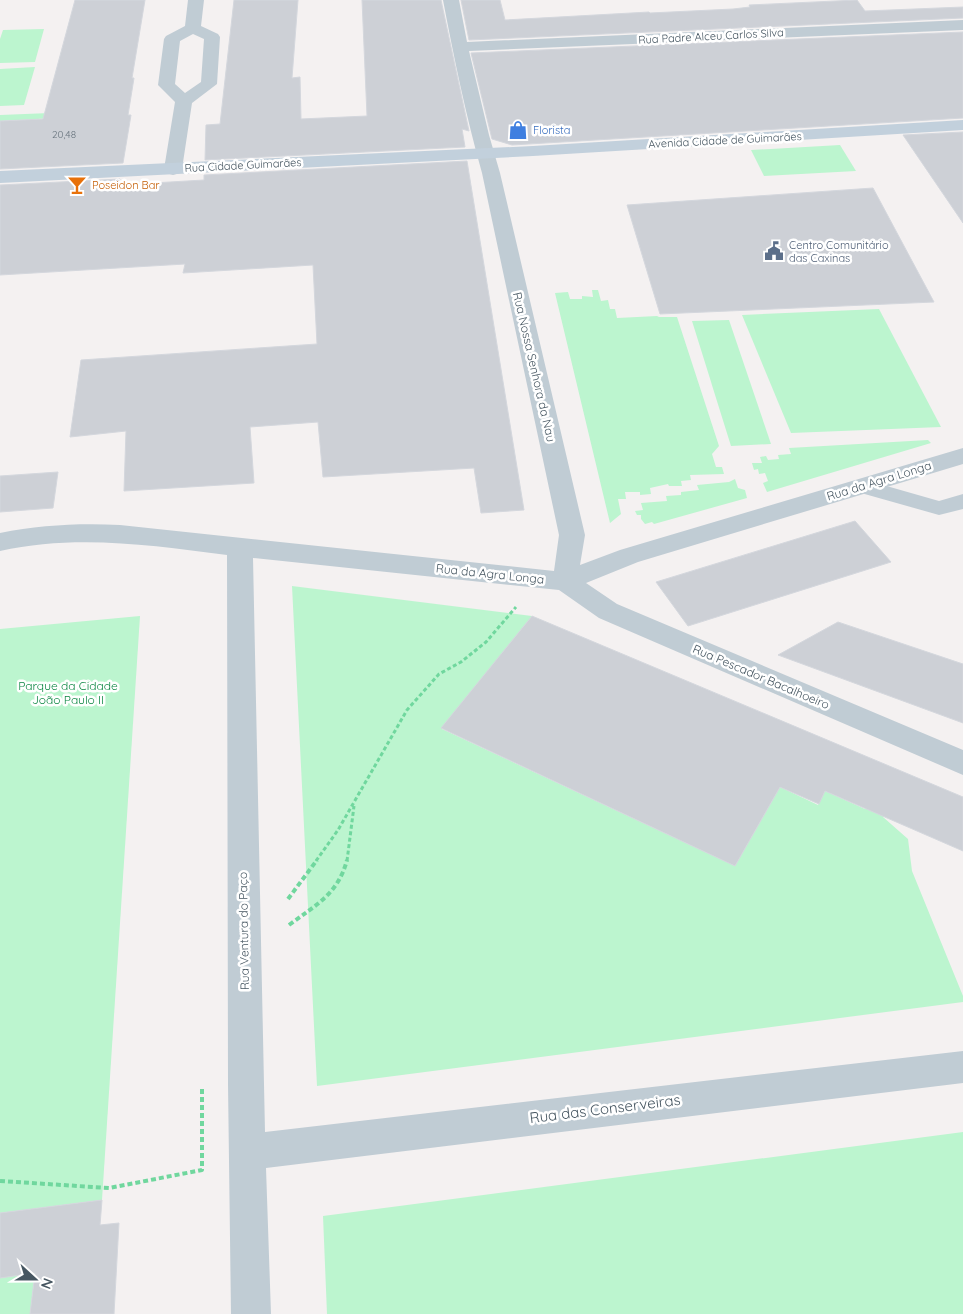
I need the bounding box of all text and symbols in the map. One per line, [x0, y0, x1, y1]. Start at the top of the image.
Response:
street label: Rua Padre Alceu Carlos Silva [638, 25, 784, 47]
shop icon: Florista [507, 119, 529, 141]
place label: Florista [533, 123, 570, 137]
house number: 20,48 [52, 128, 76, 141]
street label: Avenida Cidade de Guimarães [648, 129, 802, 151]
street label: Rua Cidade Guimarães [184, 155, 302, 175]
bar icon: Poseidon Bar [66, 174, 88, 196]
place label: Poseidon Bar [92, 178, 160, 192]
place label: Centro Comunitário das Caxinas [789, 238, 889, 265]
public building icon: Centro Comunitário das Caxinas [763, 240, 785, 262]
street label: Rua Nossa Senhora da Nau [510, 291, 559, 443]
street label: Rua da Agra Longa [825, 457, 933, 504]
street label: Rua da Agra Longa [435, 560, 545, 587]
street label: Rua Pescador Bacalhoeiro [691, 641, 832, 712]
park label: Parque da Cidade João Paulo II [18, 678, 118, 707]
street label: Rua Ventura do Paço [235, 872, 252, 990]
street label: Rua das Conserveiras [528, 1090, 681, 1127]
north arrow [10, 1254, 60, 1304]
text: N [37, 1276, 57, 1292]

